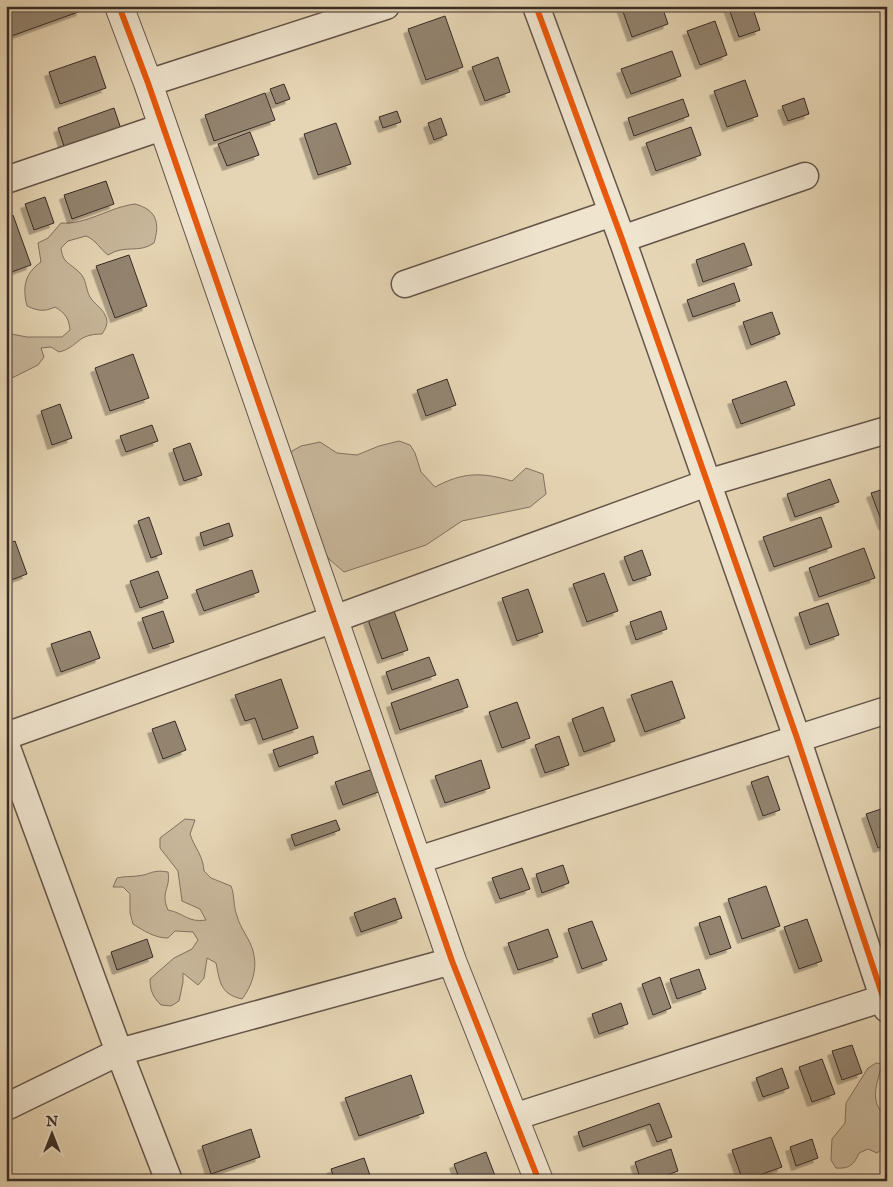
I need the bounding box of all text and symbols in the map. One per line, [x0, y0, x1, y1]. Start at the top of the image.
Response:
north arrow [28, 1110, 78, 1160]
text: N [45, 1113, 58, 1131]

